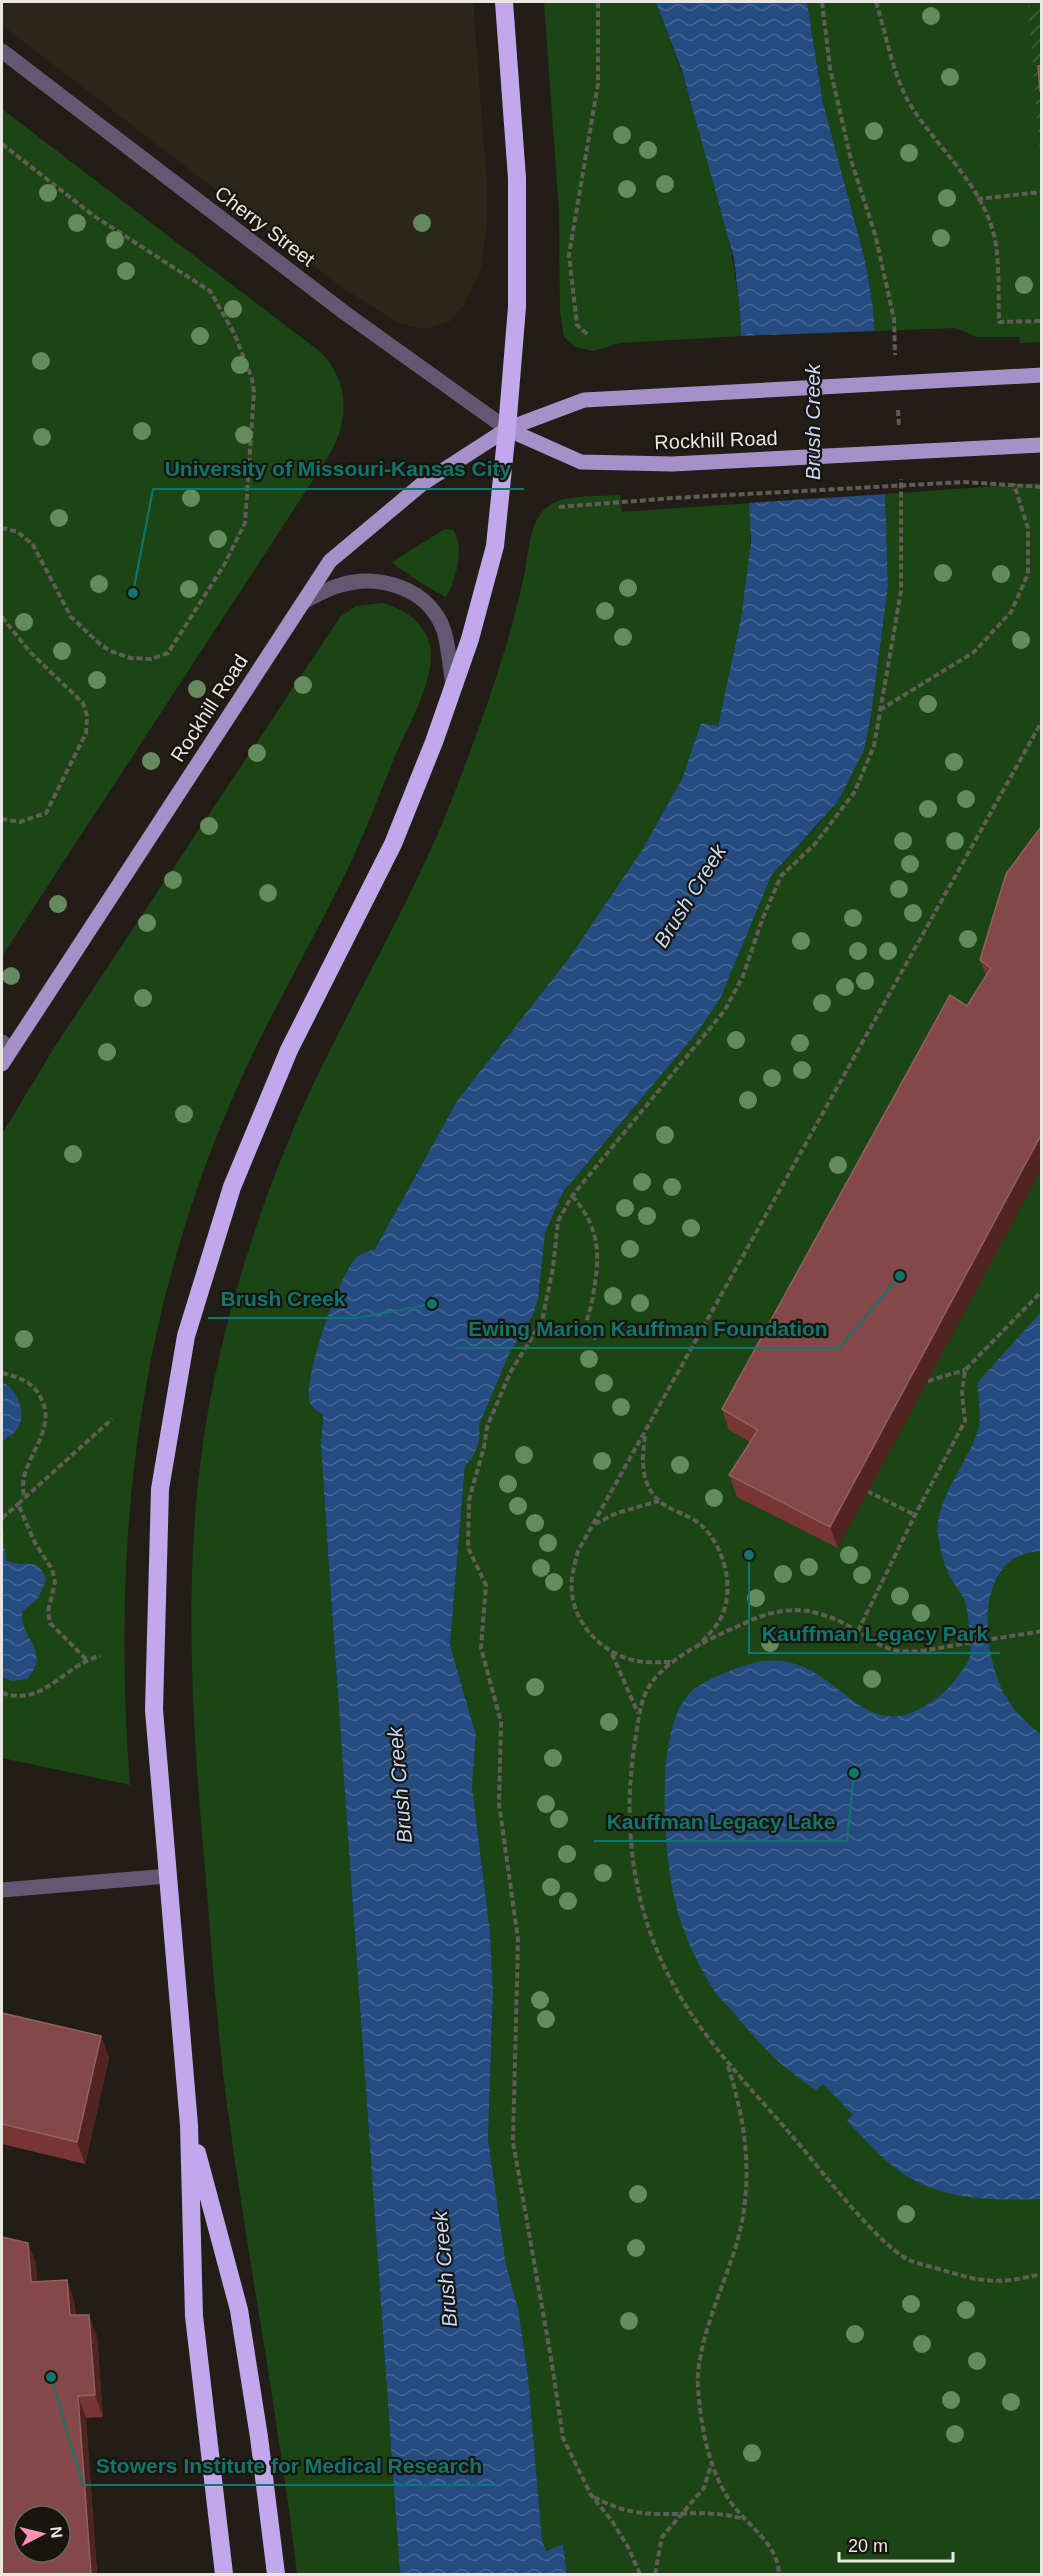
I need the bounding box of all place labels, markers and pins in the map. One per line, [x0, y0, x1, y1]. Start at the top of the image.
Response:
callout: University of Missouri-Kansas City [153, 450, 524, 489]
callout: Brush Creek [208, 1279, 357, 1318]
callout: Ewing Marion Kauffman Foundation [456, 1309, 839, 1348]
callout: Kauffman Legacy Park [749, 1614, 1000, 1653]
callout: Kauffman Legacy Lake [594, 1802, 847, 1841]
callout: Stowers Institute for Medical Research [83, 2446, 494, 2485]

